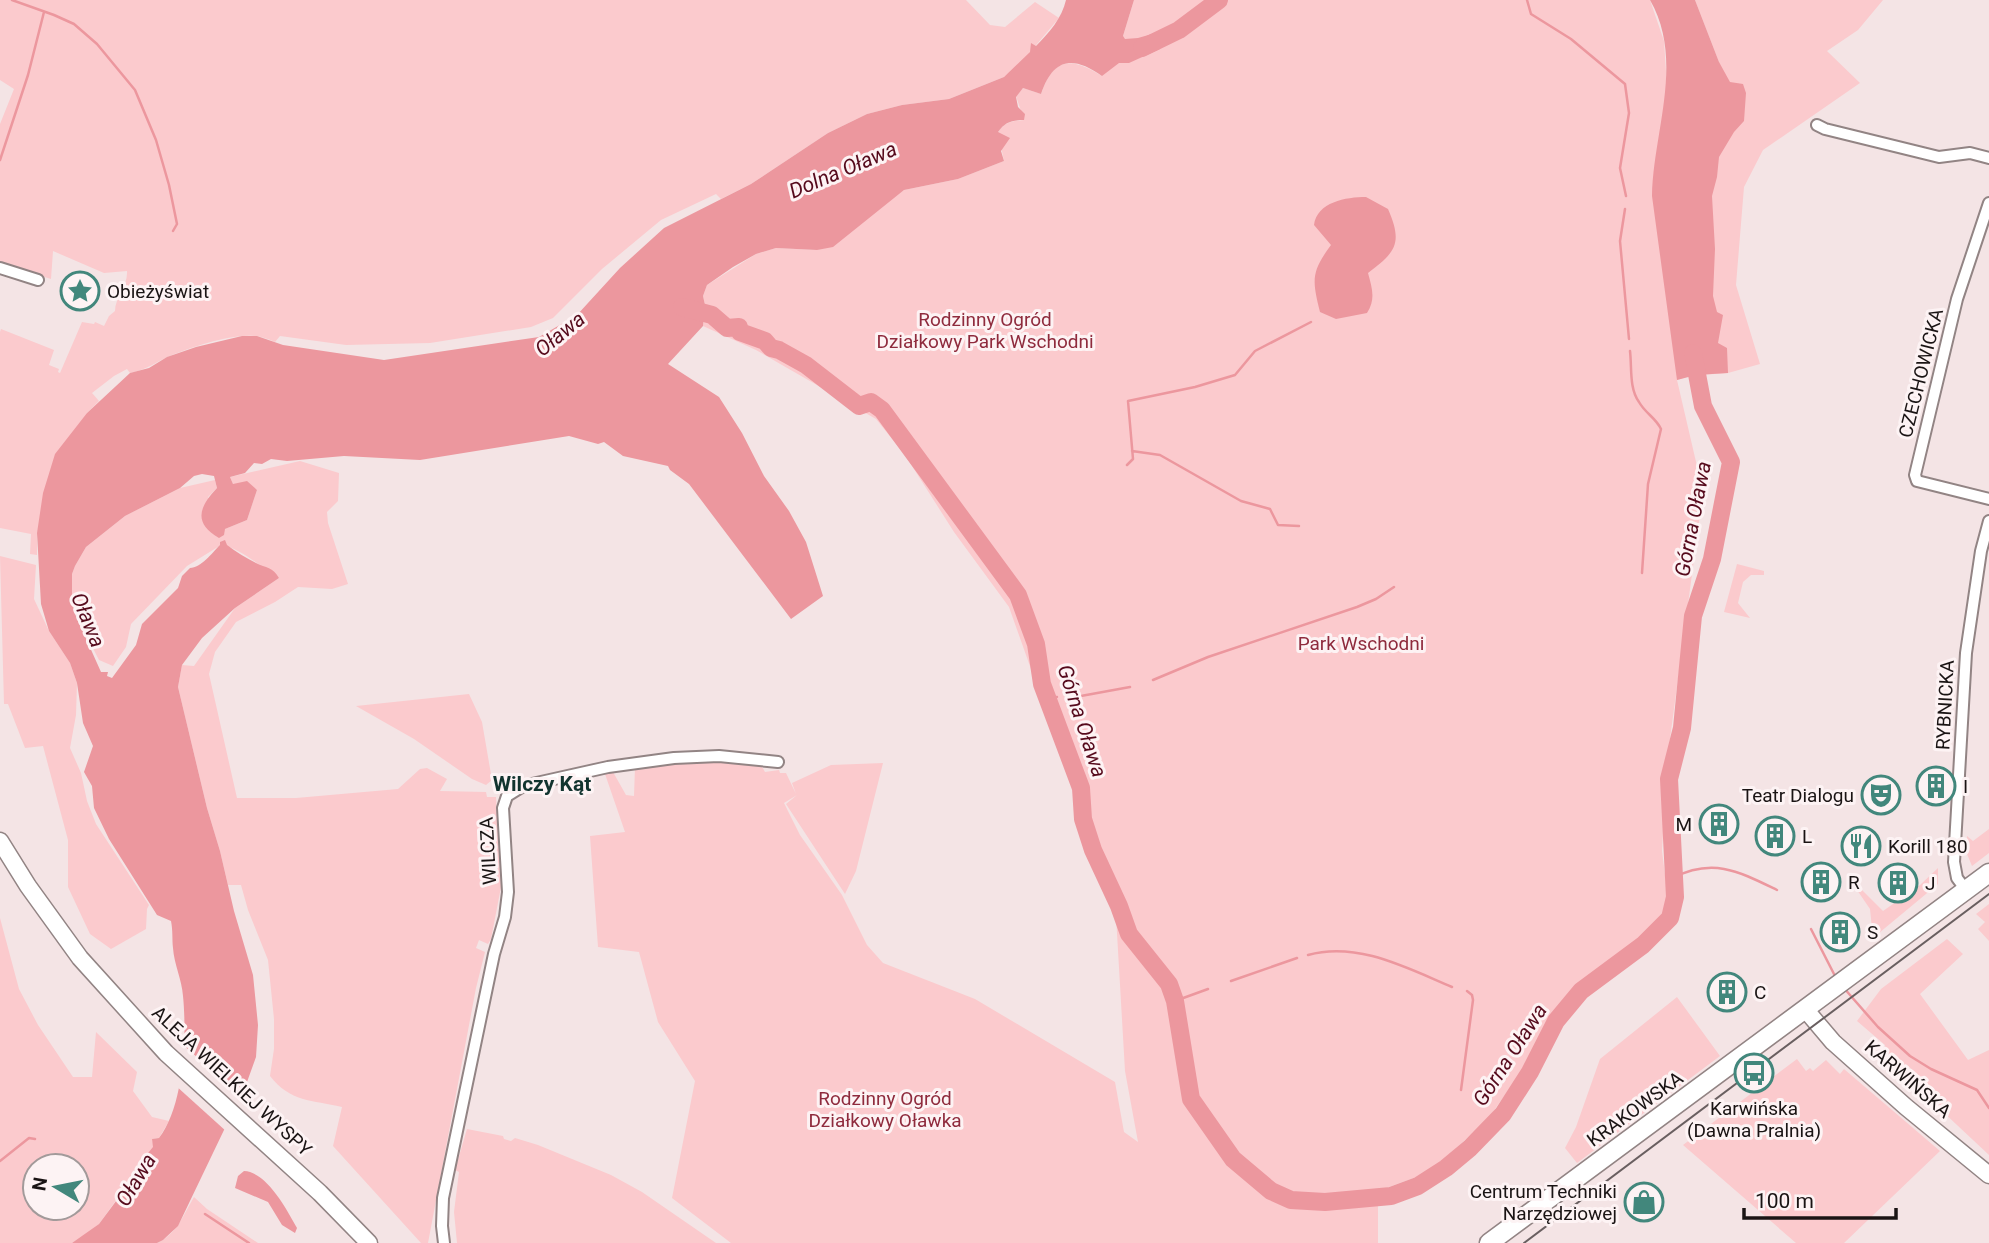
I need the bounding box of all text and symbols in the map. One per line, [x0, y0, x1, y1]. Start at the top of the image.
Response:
water label: Dolna Oława [786, 137, 900, 203]
place icon: Obieżyświat [59, 270, 101, 312]
place label: Obieżyświat [107, 280, 209, 303]
street label: CZECHOWICKA [1894, 305, 1948, 440]
water label: Oława [530, 307, 590, 361]
park label: Rodzinny Ogród Działkowy Park Wschodni [876, 308, 1094, 353]
water label: Górna Oława [1670, 459, 1716, 579]
water label: Oława [66, 589, 110, 651]
park label: Park Wschodni [1298, 632, 1424, 655]
street label: RYBNICKA [1931, 659, 1959, 751]
water label: Górna Oława [1053, 662, 1111, 780]
building icon: I [1915, 765, 1957, 807]
district label: Wilczy Kąt [493, 772, 591, 796]
theatre icon: Teatr Dialogu [1860, 774, 1902, 816]
place label: I [1963, 775, 1968, 798]
place label: Teatr Dialogu [1742, 784, 1854, 807]
building icon: M [1698, 803, 1740, 845]
place label: M [1675, 813, 1692, 836]
building icon: L [1754, 815, 1796, 857]
street label: WILCZA [475, 816, 501, 886]
place label: L [1802, 825, 1812, 848]
restaurant icon: Korill 180 [1840, 825, 1882, 867]
place label: Korill 180 [1888, 835, 1968, 858]
building icon: R [1800, 861, 1842, 903]
building icon: J [1877, 862, 1919, 904]
place label: R [1848, 871, 1860, 894]
place label: J [1925, 872, 1935, 895]
building icon: S [1819, 911, 1861, 953]
place label: S [1867, 921, 1878, 944]
building icon: C [1706, 971, 1748, 1013]
place label: C [1754, 981, 1766, 1004]
water label: Górna Oława [1468, 999, 1552, 1111]
street label: ALEJA WIELKIEJ WYSPY [147, 1001, 317, 1161]
street label: KARWIŃSKA [1860, 1035, 1956, 1123]
bus stop icon: Karwińska (Dawna Pralnia) [1733, 1052, 1775, 1094]
street label: KRAKOWSKA [1582, 1066, 1688, 1152]
park label: Rodzinny Ogród Działkowy Oławka [808, 1087, 962, 1132]
place label: Karwińska (Dawna Pralnia) [1687, 1097, 1821, 1142]
water label: Oława [111, 1149, 161, 1211]
north arrow [21, 1152, 91, 1222]
text: N [27, 1176, 52, 1193]
scale bar [1744, 1176, 1896, 1220]
place label: Centrum Techniki Narzędziowej [1470, 1180, 1617, 1225]
shop icon: Centrum Techniki Narzędziowej [1623, 1181, 1665, 1223]
text: 100 m [1755, 1189, 1814, 1213]

